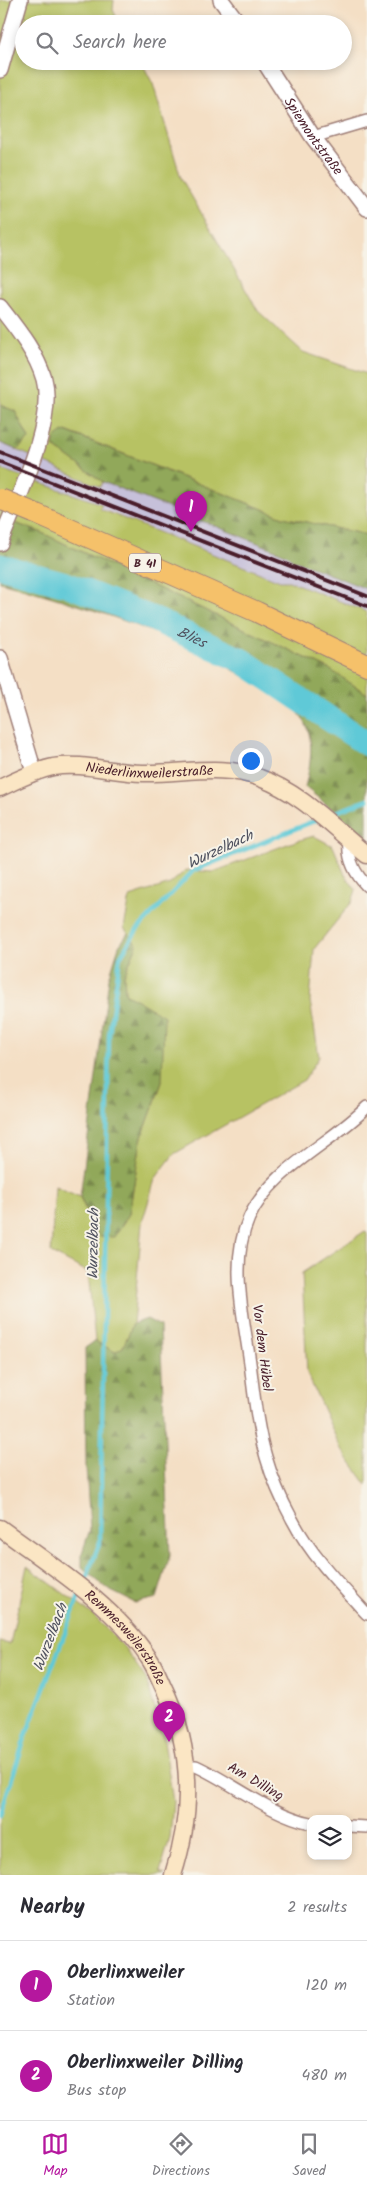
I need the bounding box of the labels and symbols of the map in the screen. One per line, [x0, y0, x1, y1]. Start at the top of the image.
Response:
street label: Spiemontstraße [278, 93, 349, 181]
pin: 1 [175, 491, 207, 532]
road number: B 41 [129, 554, 161, 572]
water label: Blies [173, 621, 212, 656]
your location [238, 748, 264, 774]
street label: Niederlinxweilerstraße [84, 757, 214, 785]
water label: Wurzelbach [183, 823, 259, 876]
water label: Wurzelbach [81, 1207, 107, 1280]
street label: Vor dem Hübel [246, 1303, 278, 1393]
street label: Remmesweilerstraße [79, 1585, 171, 1690]
water label: Wurzelbach [27, 1598, 75, 1675]
pin: 2 [153, 1701, 185, 1742]
street label: Am Dilling [223, 1757, 288, 1807]

